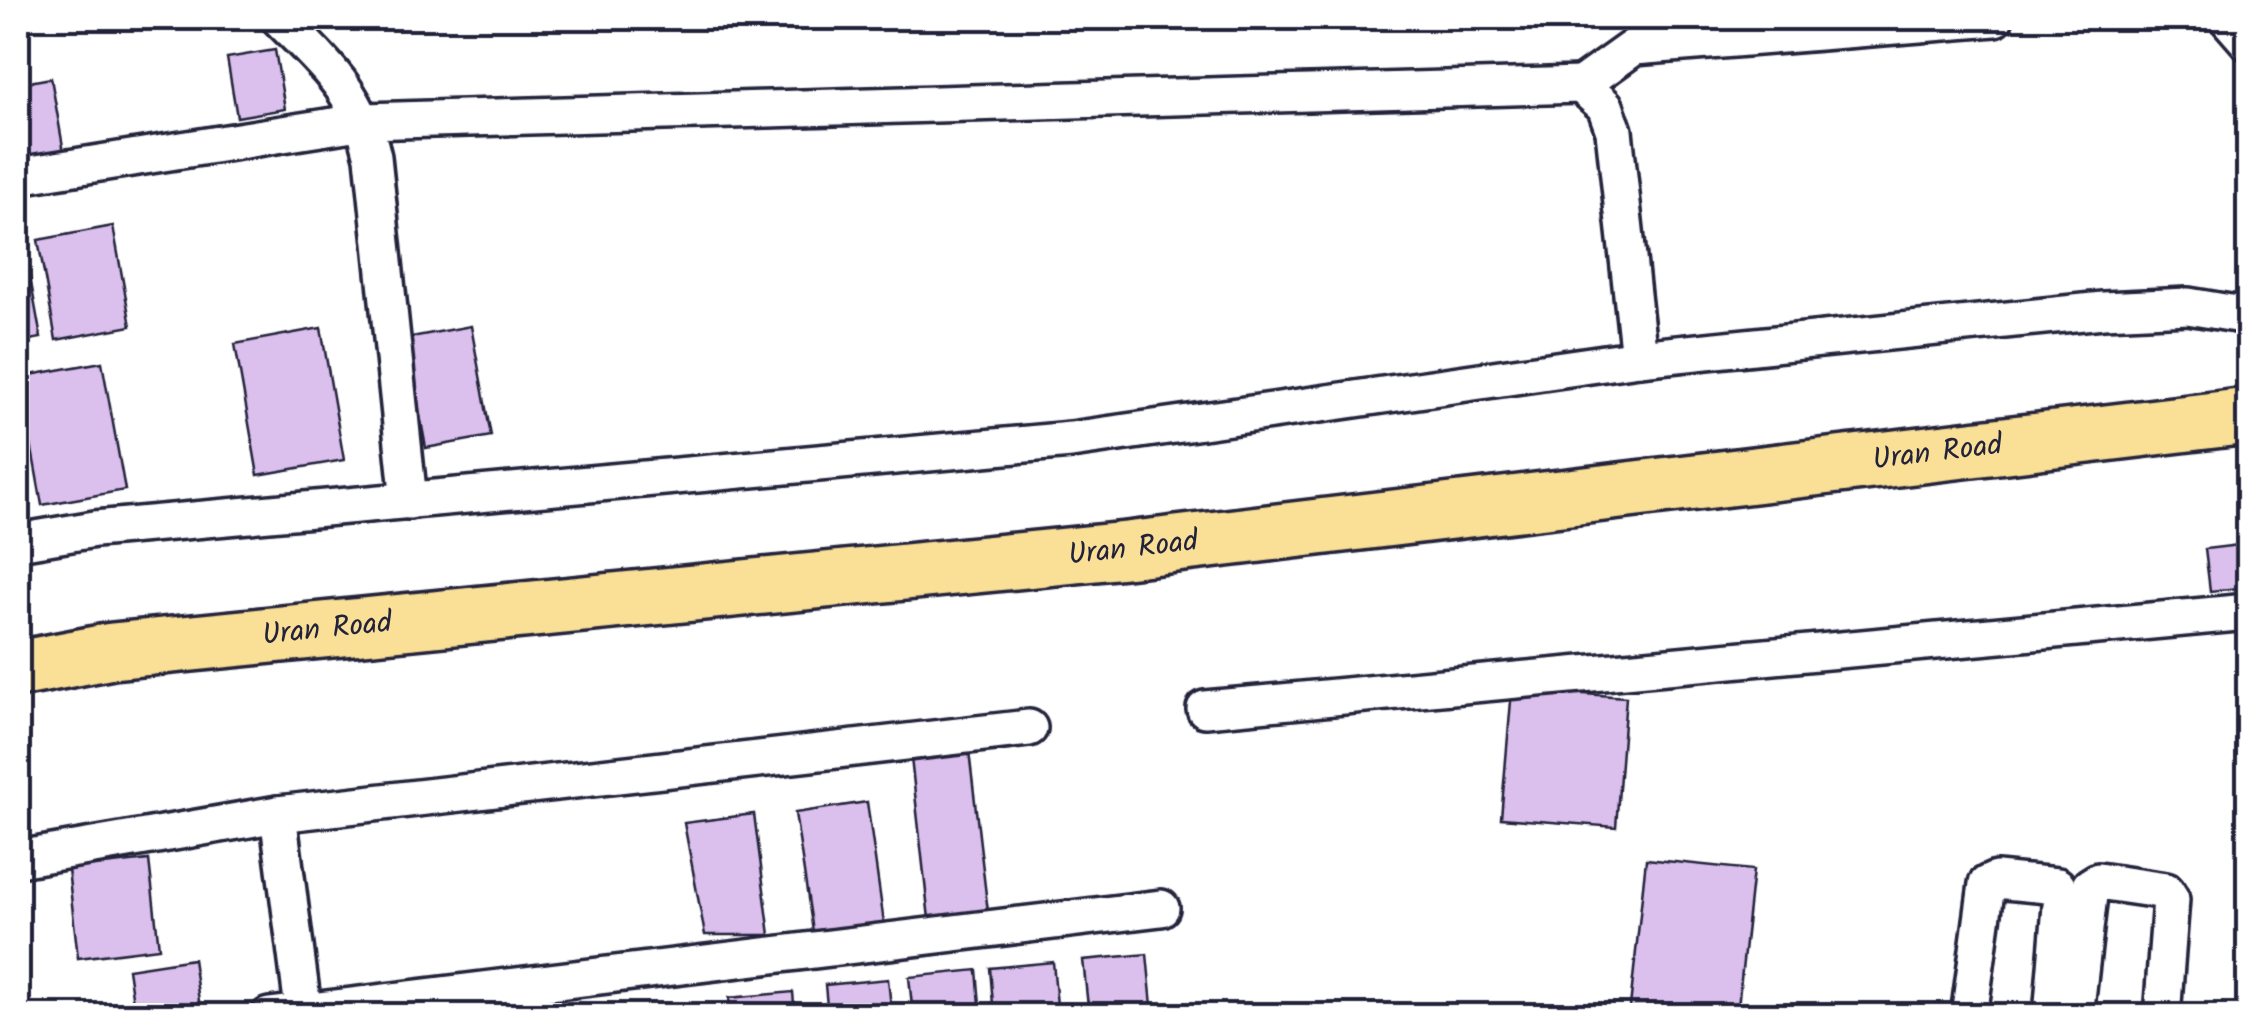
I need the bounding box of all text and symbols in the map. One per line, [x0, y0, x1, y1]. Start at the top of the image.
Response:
street label: Uran Road [1870, 421, 2006, 485]
street label: Uran Road [1066, 517, 1202, 580]
street label: Uran Road [260, 599, 395, 660]

